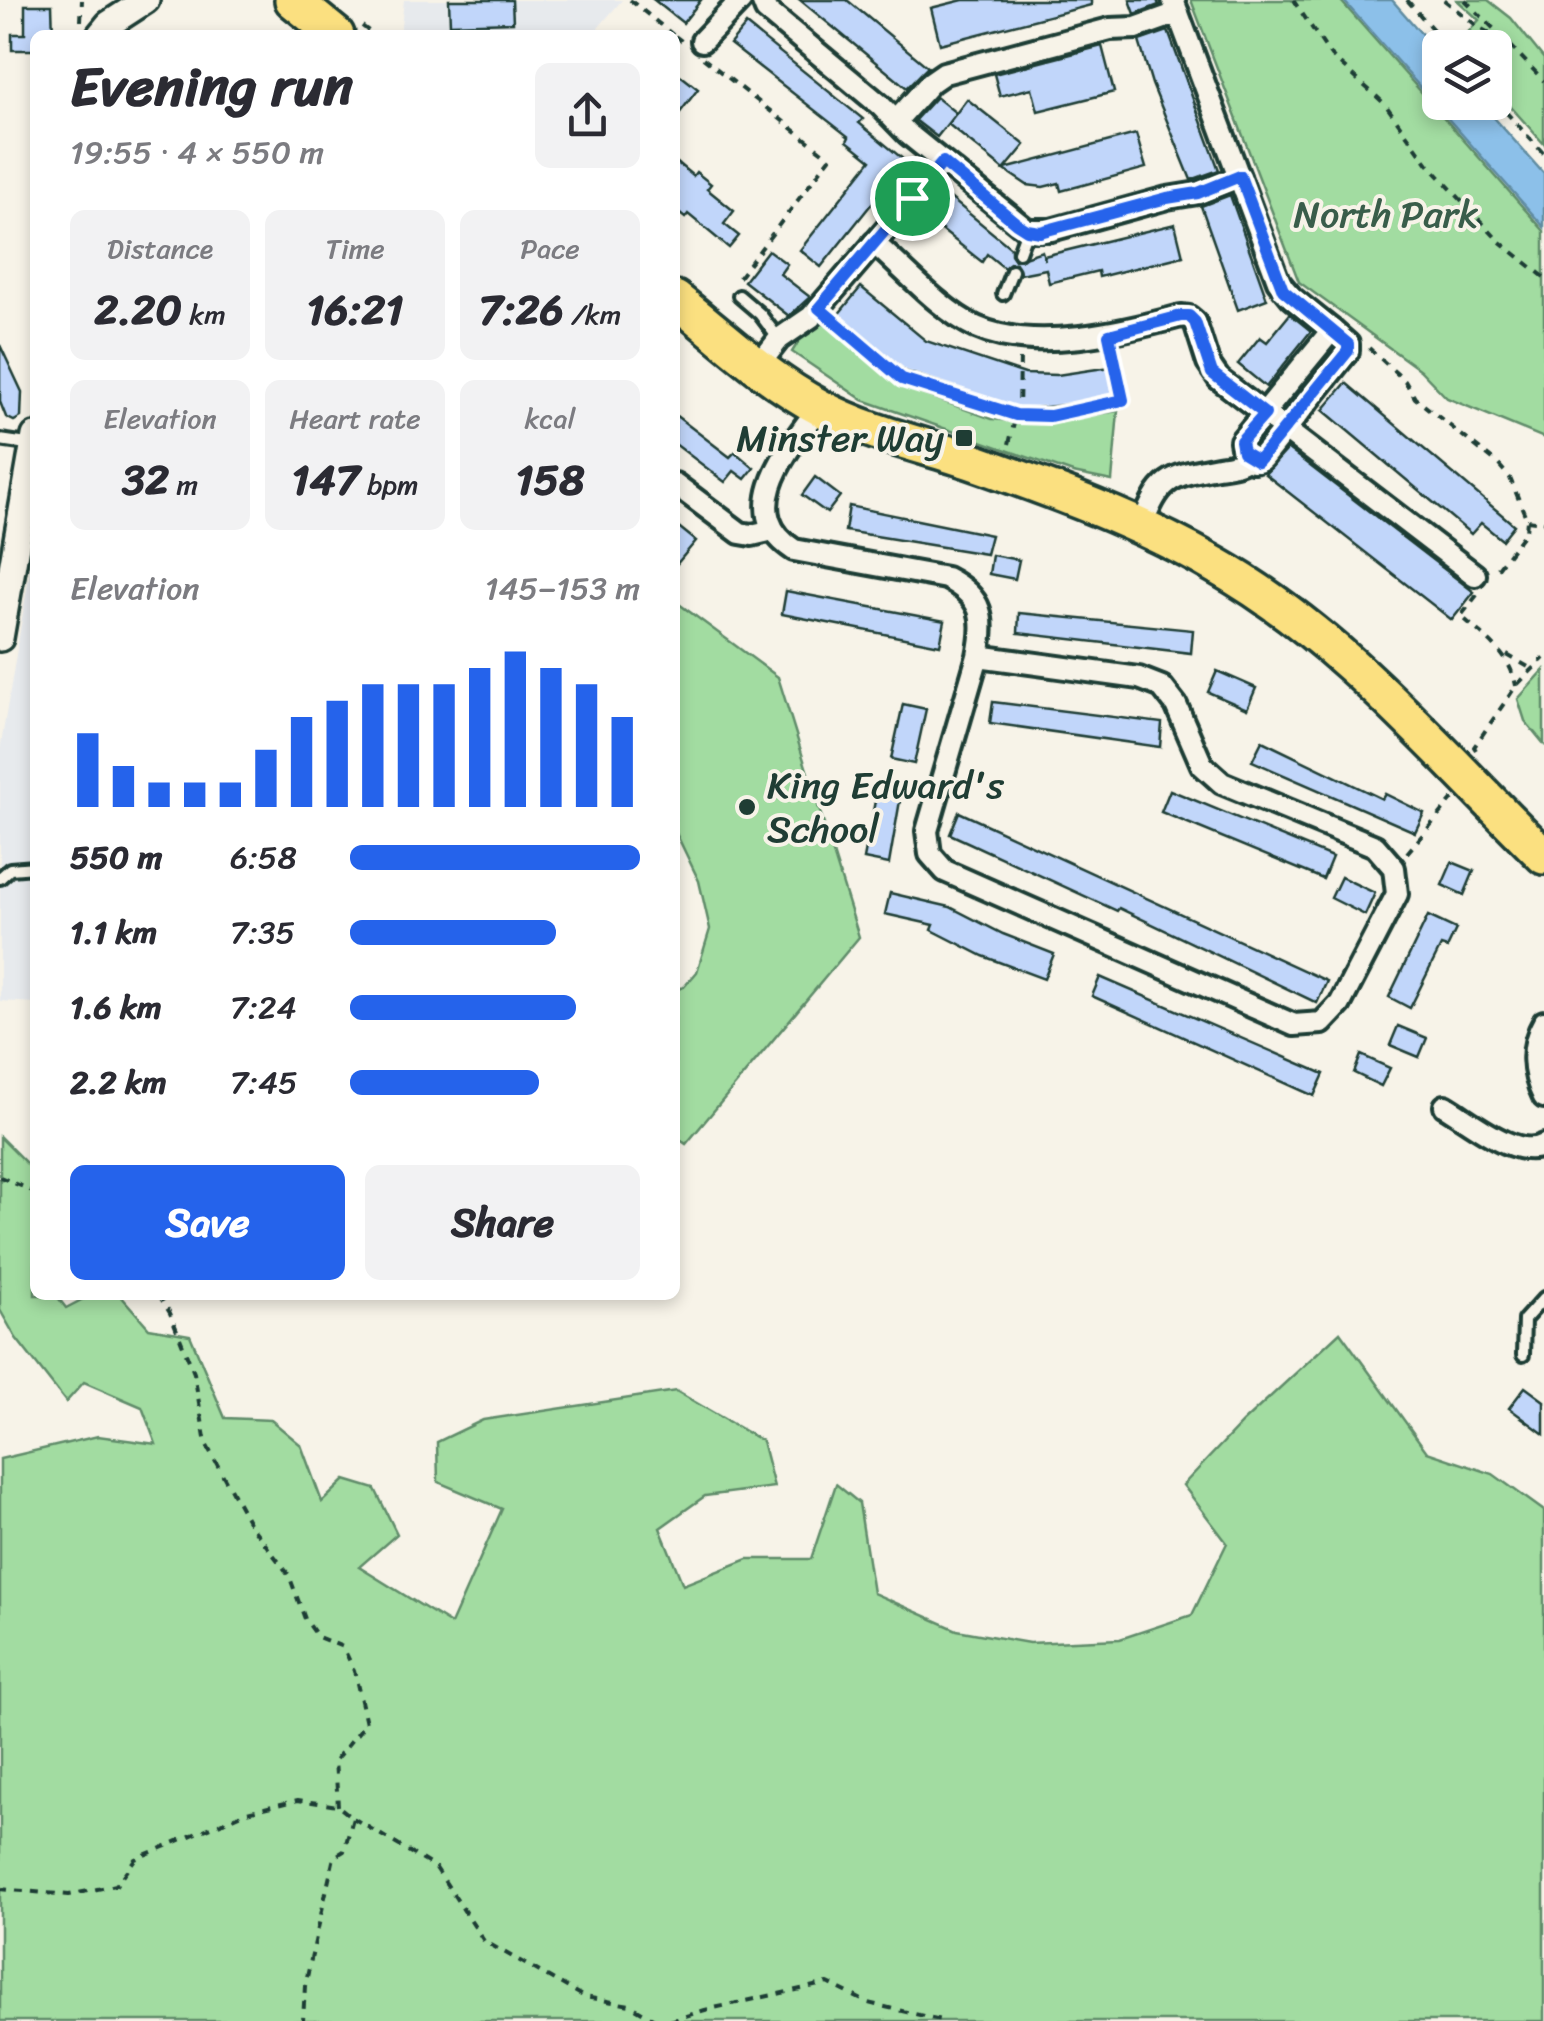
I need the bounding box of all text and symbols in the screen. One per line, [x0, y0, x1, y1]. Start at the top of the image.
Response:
map controls [1422, 30, 1512, 120]
button: layers [1422, 30, 1512, 120]
text: Evening run [70, 38, 353, 135]
button: share [535, 63, 640, 168]
text: 19:55 · 4 × 550 m [70, 124, 324, 181]
pin [870, 156, 955, 241]
icon: arrive [885, 171, 940, 226]
park label: North Park [1294, 181, 1478, 248]
text: Distance [107, 224, 213, 273]
text: Time [325, 224, 385, 273]
text: Pace [520, 224, 580, 273]
text: 2.20 [94, 273, 182, 347]
text: 16:21 [307, 273, 403, 347]
text: 7:26 [479, 273, 564, 347]
text: km [182, 290, 226, 339]
text: /km [564, 290, 621, 339]
text: Elevation [103, 394, 217, 443]
text: Heart rate [289, 394, 421, 443]
text: kcal [525, 394, 575, 443]
place label: Minster Way [736, 405, 944, 472]
marker: Minster Way [953, 427, 975, 449]
text: 32 [122, 443, 169, 517]
text: 147 [291, 443, 360, 517]
text: 158 [515, 443, 585, 517]
text: m [169, 460, 198, 509]
text: bpm [360, 460, 419, 509]
text: Elevation [70, 560, 200, 617]
text: 145–153 m [485, 560, 640, 617]
place label: King Edward's School [767, 752, 1004, 863]
marker: King Edward's School [736, 796, 758, 818]
text: 550 m [70, 829, 162, 886]
text: 6:58 [230, 829, 297, 886]
text: 1.1 km [70, 904, 157, 961]
text: 7:35 [230, 904, 295, 961]
text: 1.6 km [70, 979, 161, 1036]
text: 7:24 [230, 979, 296, 1036]
text: 2.2 km [70, 1054, 166, 1111]
text: 7:45 [230, 1054, 298, 1111]
button: Save [70, 1165, 345, 1280]
button: Share [365, 1165, 640, 1280]

